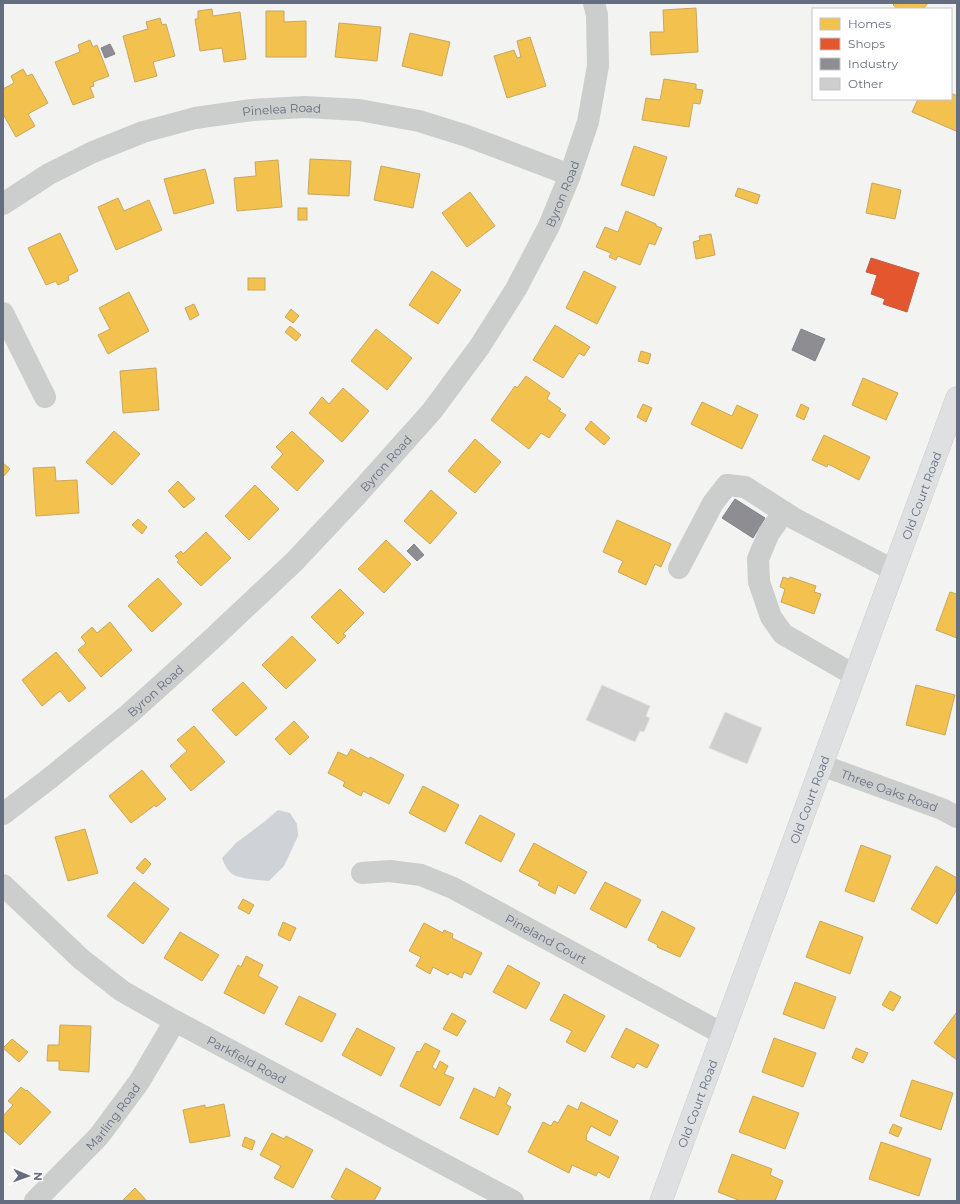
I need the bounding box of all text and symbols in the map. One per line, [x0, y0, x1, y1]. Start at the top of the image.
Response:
legend [812, 8, 952, 100]
text: Homes [848, 16, 891, 31]
text: Shops [848, 36, 885, 51]
text: Industry [848, 56, 898, 71]
text: Other [848, 76, 883, 91]
street label: Pinelea Road [241, 99, 322, 119]
street label: Byron Road [542, 158, 582, 229]
street label: Byron Road [356, 432, 415, 494]
street label: Old Court Road [898, 449, 944, 542]
street label: Byron Road [124, 661, 186, 720]
street label: Old Court Road [786, 753, 832, 846]
street label: Three Oaks Road [839, 765, 940, 814]
street label: Pineland Court [503, 910, 590, 967]
street label: Parkfield Road [205, 1032, 289, 1087]
street label: Old Court Road [674, 1057, 720, 1150]
street label: Marling Road [82, 1080, 143, 1153]
north arrow [8, 1156, 48, 1196]
text: N [31, 1172, 45, 1181]

